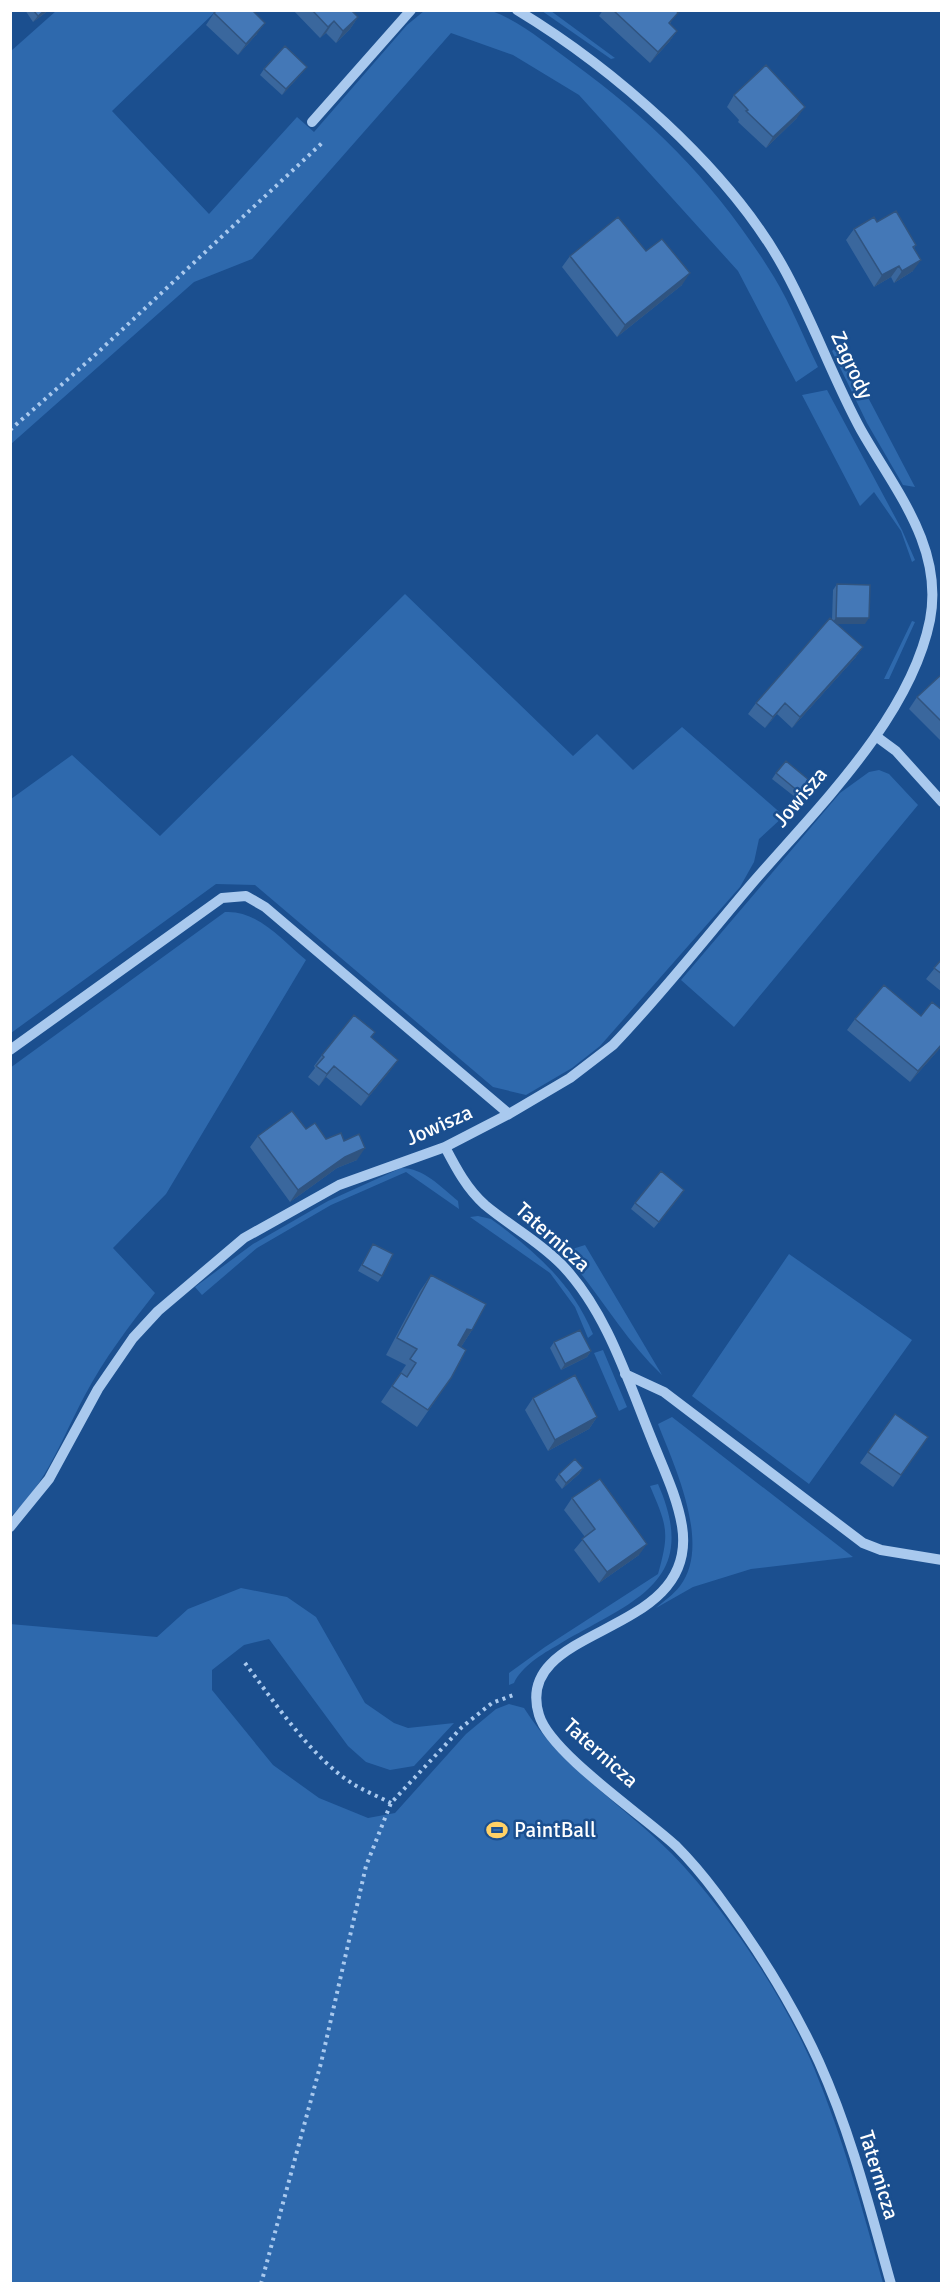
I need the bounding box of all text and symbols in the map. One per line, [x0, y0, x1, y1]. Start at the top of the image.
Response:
street label: Zagrody [825, 327, 879, 403]
street label: Jowisza [767, 762, 833, 832]
street label: Jowisza [402, 1099, 476, 1151]
street label: Taternicza [510, 1197, 596, 1277]
street label: Taternicza [558, 1713, 644, 1793]
place label: PaintBall [514, 1817, 596, 1843]
sports icon: PaintBall [485, 1818, 509, 1842]
street label: Taternicza [853, 2127, 905, 2223]

